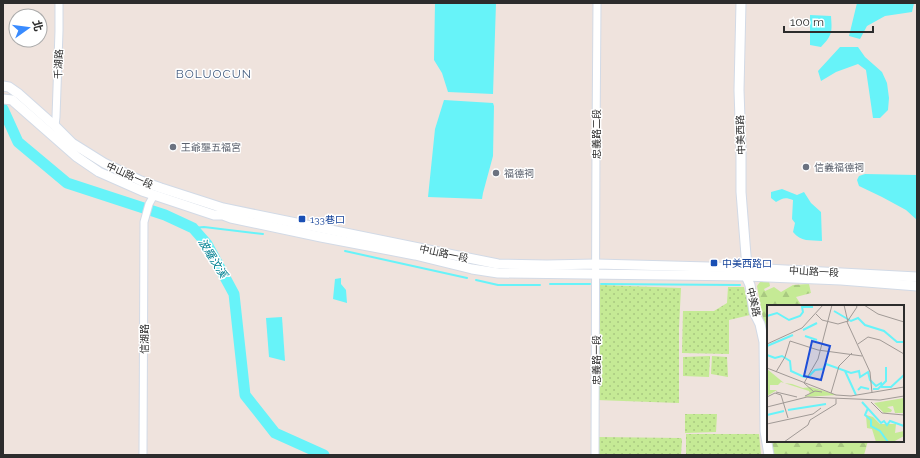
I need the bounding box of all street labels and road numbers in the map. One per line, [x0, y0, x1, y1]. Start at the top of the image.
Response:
street label: 千湖路 [52, 49, 65, 79]
street label: 忠義路二段 [591, 109, 602, 159]
street label: 中美西路 [734, 115, 747, 155]
street label: 中山路一段 [105, 160, 155, 191]
street label: 中山路一段 [418, 243, 469, 264]
street label: 中山路一段 [789, 265, 839, 278]
street label: 中美路 [745, 286, 762, 318]
street label: 信湖路 [139, 324, 150, 354]
street label: 忠義路一段 [591, 335, 602, 385]

